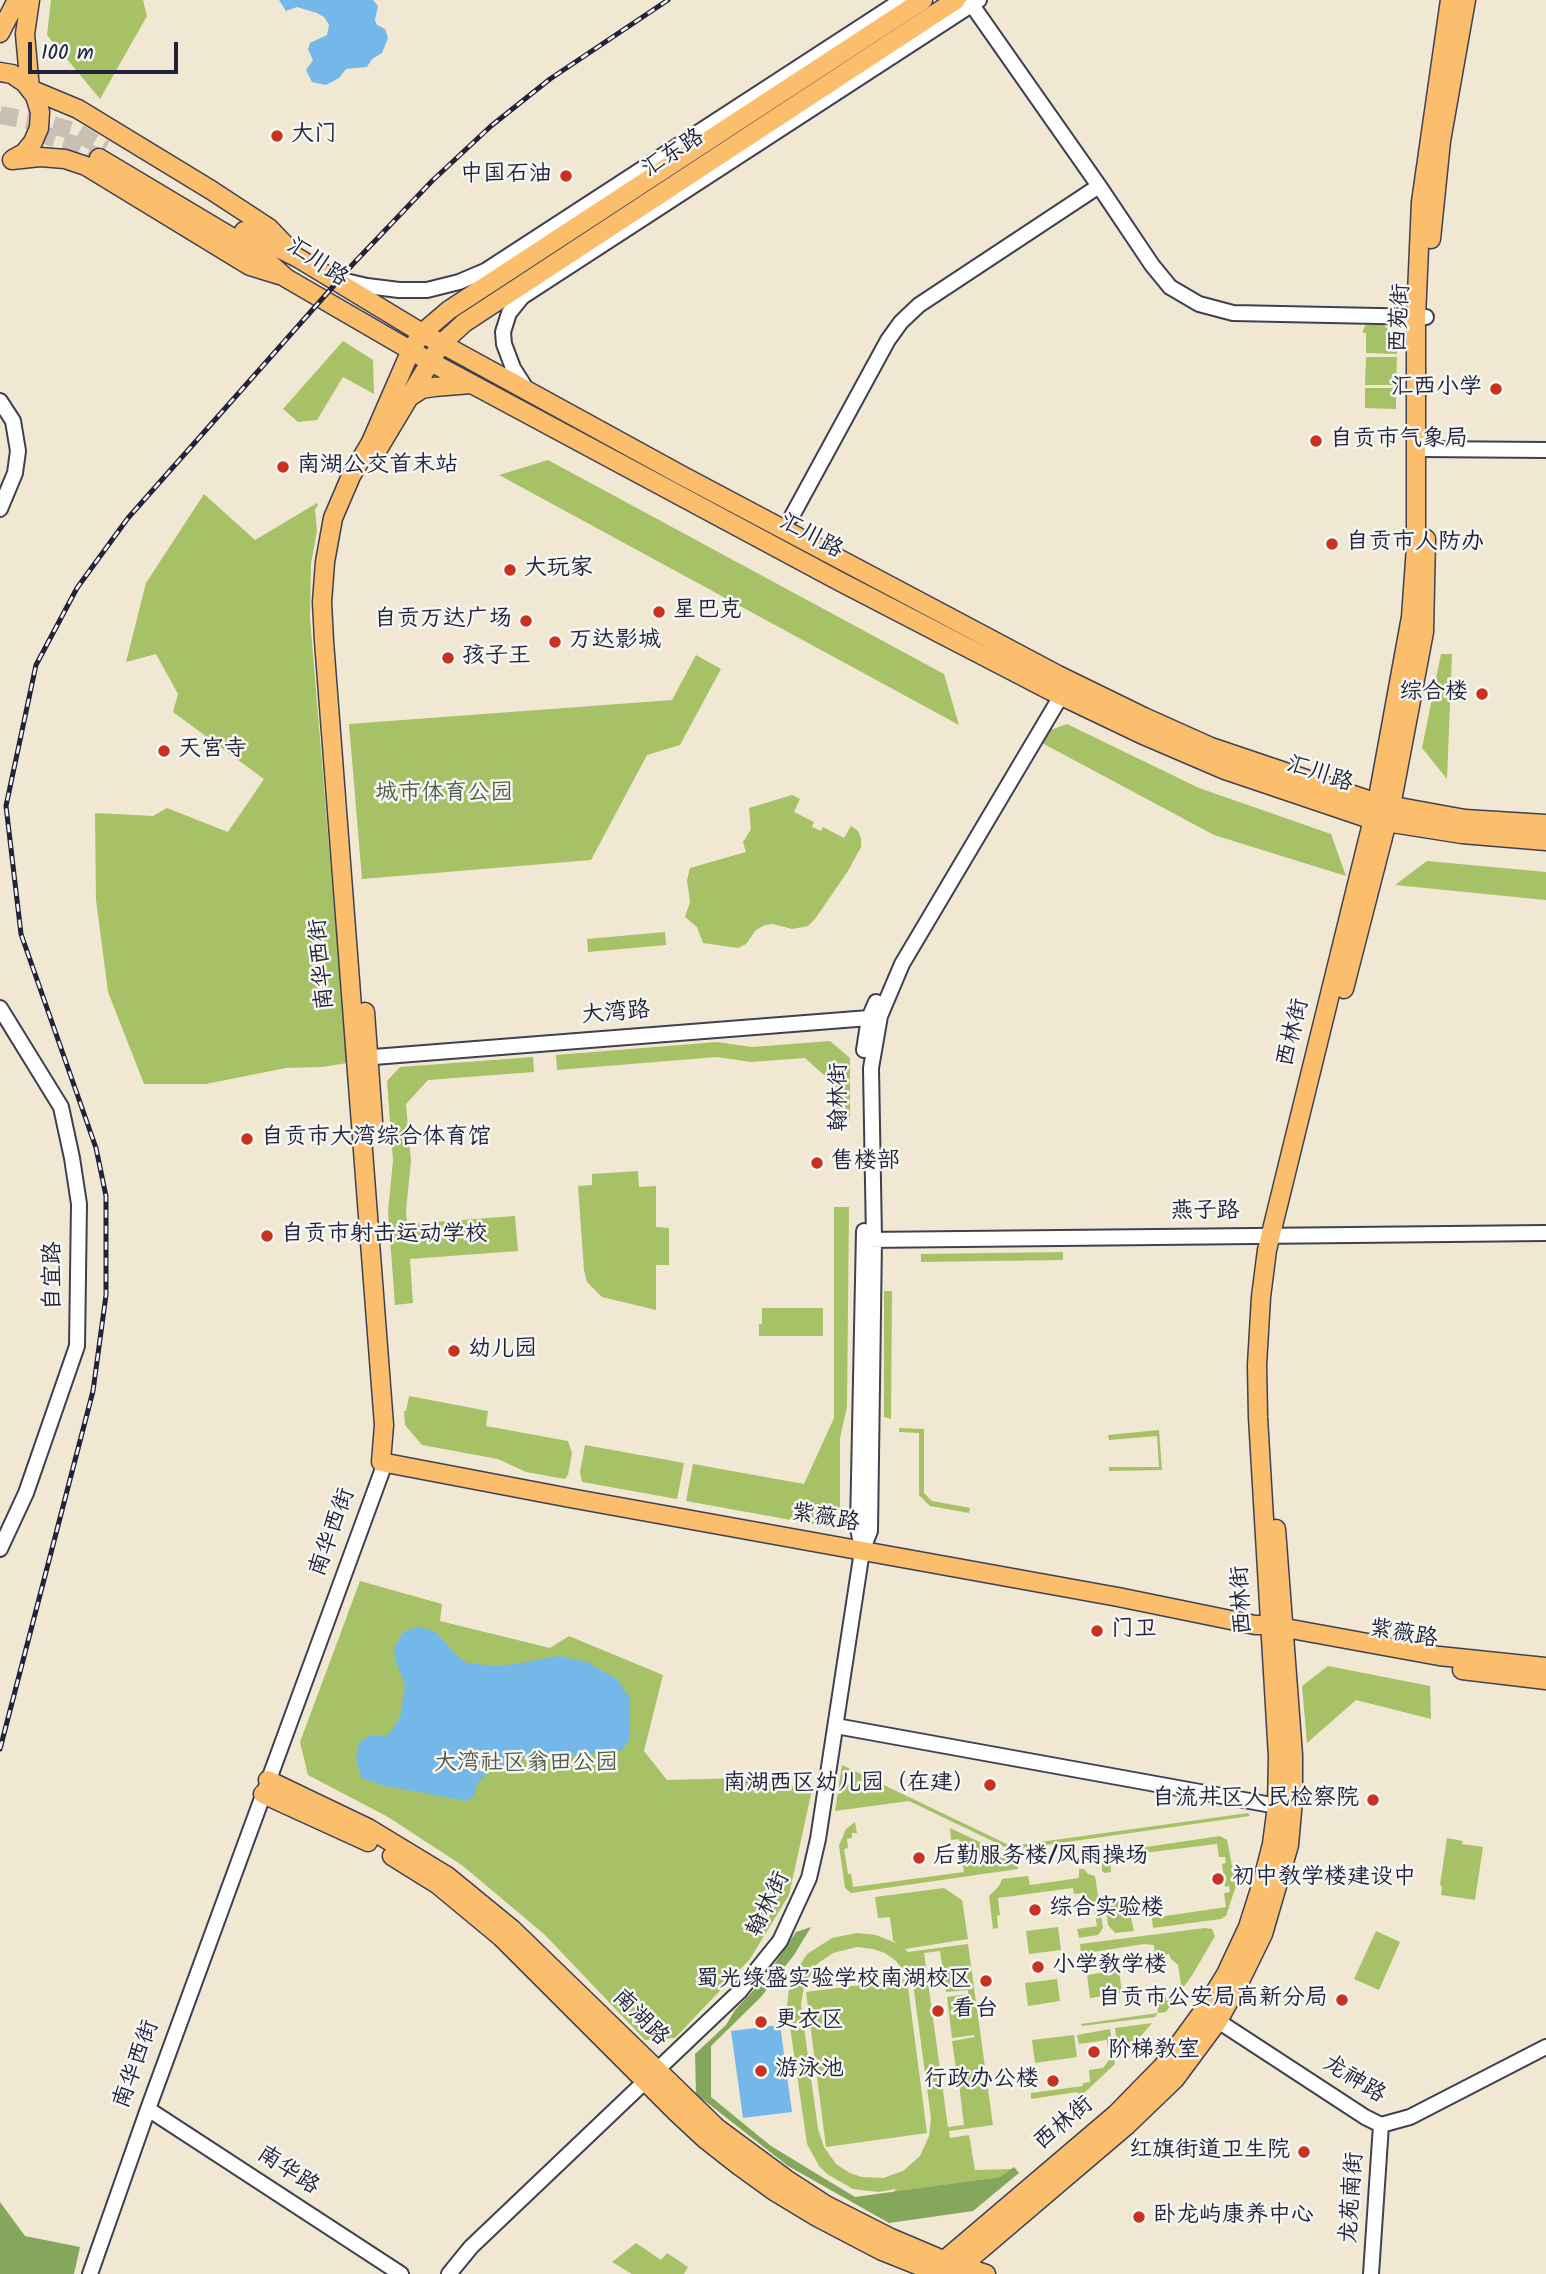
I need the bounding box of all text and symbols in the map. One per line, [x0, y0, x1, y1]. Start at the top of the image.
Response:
scale bar [32, 28, 182, 72]
text: 100 m [41, 37, 94, 70]
place label: 大门 [291, 122, 337, 150]
street label: 汇东路 [638, 125, 710, 185]
marker: 大门 [269, 128, 285, 144]
place label: 中国石油 [460, 162, 552, 190]
marker: 中国石油 [558, 168, 574, 184]
street label: 汇川路 [280, 233, 352, 295]
street label: 西苑街 [1386, 283, 1418, 353]
place label: 汇西小学 [1390, 375, 1482, 403]
marker: 汇西小学 [1488, 381, 1504, 397]
place label: 自贡市气象局 [1330, 427, 1468, 455]
marker: 自贡市气象局 [1308, 433, 1324, 449]
place label: 南湖公交首末站 [297, 453, 458, 481]
marker: 南湖公交首末站 [275, 459, 291, 475]
street label: 汇川路 [773, 510, 847, 566]
place label: 自贡市人防办 [1346, 530, 1484, 558]
marker: 自贡市人防办 [1324, 536, 1340, 552]
place label: 大玩家 [524, 556, 593, 584]
marker: 大玩家 [502, 562, 518, 578]
place label: 星巴克 [673, 598, 742, 626]
marker: 星巴克 [651, 604, 667, 620]
place label: 自贡万达广场 [374, 607, 512, 635]
marker: 自贡万达广场 [518, 613, 534, 629]
place label: 万达影城 [569, 628, 661, 656]
marker: 万达影城 [547, 634, 563, 650]
place label: 孩子王 [462, 644, 531, 672]
marker: 孩子王 [440, 650, 456, 666]
place label: 综合楼 [1399, 680, 1468, 708]
marker: 综合楼 [1474, 686, 1490, 702]
place label: 天宫寺 [178, 737, 247, 765]
marker: 天宫寺 [156, 743, 172, 759]
street label: 汇川路 [1282, 752, 1356, 800]
park label: 城市体育公园 [375, 781, 513, 809]
street label: 南华西街 [306, 917, 342, 1011]
street label: 西林街 [1273, 996, 1317, 1070]
street label: 大湾路 [580, 998, 652, 1032]
street label: 翰林街 [827, 1063, 855, 1131]
place label: 自贡市大湾综合体育馆 [261, 1125, 491, 1153]
marker: 自贡市大湾综合体育馆 [239, 1131, 255, 1147]
place label: 售楼部 [831, 1149, 900, 1177]
marker: 售楼部 [809, 1155, 825, 1171]
street label: 燕子路 [1171, 1199, 1239, 1227]
place label: 自贡市射击运动学校 [281, 1222, 488, 1250]
marker: 自贡市射击运动学校 [259, 1228, 275, 1244]
street label: 自宜路 [41, 1242, 69, 1310]
place label: 幼儿园 [468, 1337, 537, 1365]
marker: 幼儿园 [446, 1343, 462, 1359]
street label: 南华西街 [305, 1485, 363, 1581]
street label: 紫薇路 [789, 1500, 861, 1540]
street label: 西林街 [1228, 1565, 1260, 1635]
street label: 紫薇路 [1367, 1616, 1439, 1656]
place label: 门卫 [1111, 1617, 1157, 1645]
marker: 门卫 [1089, 1623, 1105, 1639]
park label: 大湾社区翁田公园 [434, 1751, 618, 1779]
place label: 南湖西区幼儿园（在建） [723, 1771, 976, 1799]
marker: 南湖西区幼儿园（在建） [982, 1777, 998, 1793]
place label: 自流井区人民检察院 [1152, 1786, 1359, 1814]
marker: 自流井区人民检察院 [1365, 1792, 1381, 1808]
place label: 后勤服务楼/风雨操场 [933, 1844, 1148, 1872]
marker: 后勤服务楼/风雨操场 [911, 1850, 927, 1866]
place label: 初中教学楼建设中 [1232, 1865, 1416, 1893]
street label: 翰林街 [742, 1868, 798, 1942]
marker: 初中教学楼建设中 [1210, 1871, 1226, 1887]
place label: 综合实验楼 [1049, 1896, 1164, 1924]
marker: 综合实验楼 [1027, 1902, 1043, 1918]
place label: 小学教学楼 [1052, 1953, 1167, 1981]
marker: 小学教学楼 [1030, 1959, 1046, 1975]
place label: 蜀光绿盛实验学校南湖校区 [696, 1967, 972, 1995]
marker: 蜀光绿盛实验学校南湖校区 [978, 1973, 994, 1989]
street label: 南湖路 [605, 1985, 673, 2053]
place label: 自贡市公安局高新分局 [1098, 1986, 1328, 2014]
marker: 自贡市公安局高新分局 [1334, 1992, 1350, 2008]
place label: 看台 [952, 1997, 998, 2025]
marker: 看台 [930, 2003, 946, 2019]
place label: 更衣区 [775, 2008, 844, 2036]
marker: 更衣区 [753, 2014, 769, 2030]
street label: 南华西街 [109, 2017, 167, 2113]
place label: 阶梯教室 [1108, 2038, 1200, 2066]
marker: 阶梯教室 [1086, 2044, 1102, 2060]
street label: 龙神路 [1316, 2051, 1390, 2111]
place label: 游泳池 [775, 2057, 844, 2085]
marker: 游泳池 [753, 2063, 769, 2079]
place label: 行政办公楼 [924, 2067, 1039, 2095]
marker: 行政办公楼 [1045, 2073, 1061, 2089]
street label: 西林街 [1030, 2092, 1100, 2158]
place label: 红旗街道卫生院 [1129, 2138, 1290, 2166]
street label: 南华路 [251, 2142, 323, 2202]
marker: 红旗街道卫生院 [1296, 2144, 1312, 2160]
street label: 龙苑南街 [1337, 2151, 1371, 2245]
place label: 卧龙屿康养中心 [1153, 2203, 1314, 2231]
marker: 卧龙屿康养中心 [1131, 2209, 1147, 2225]

